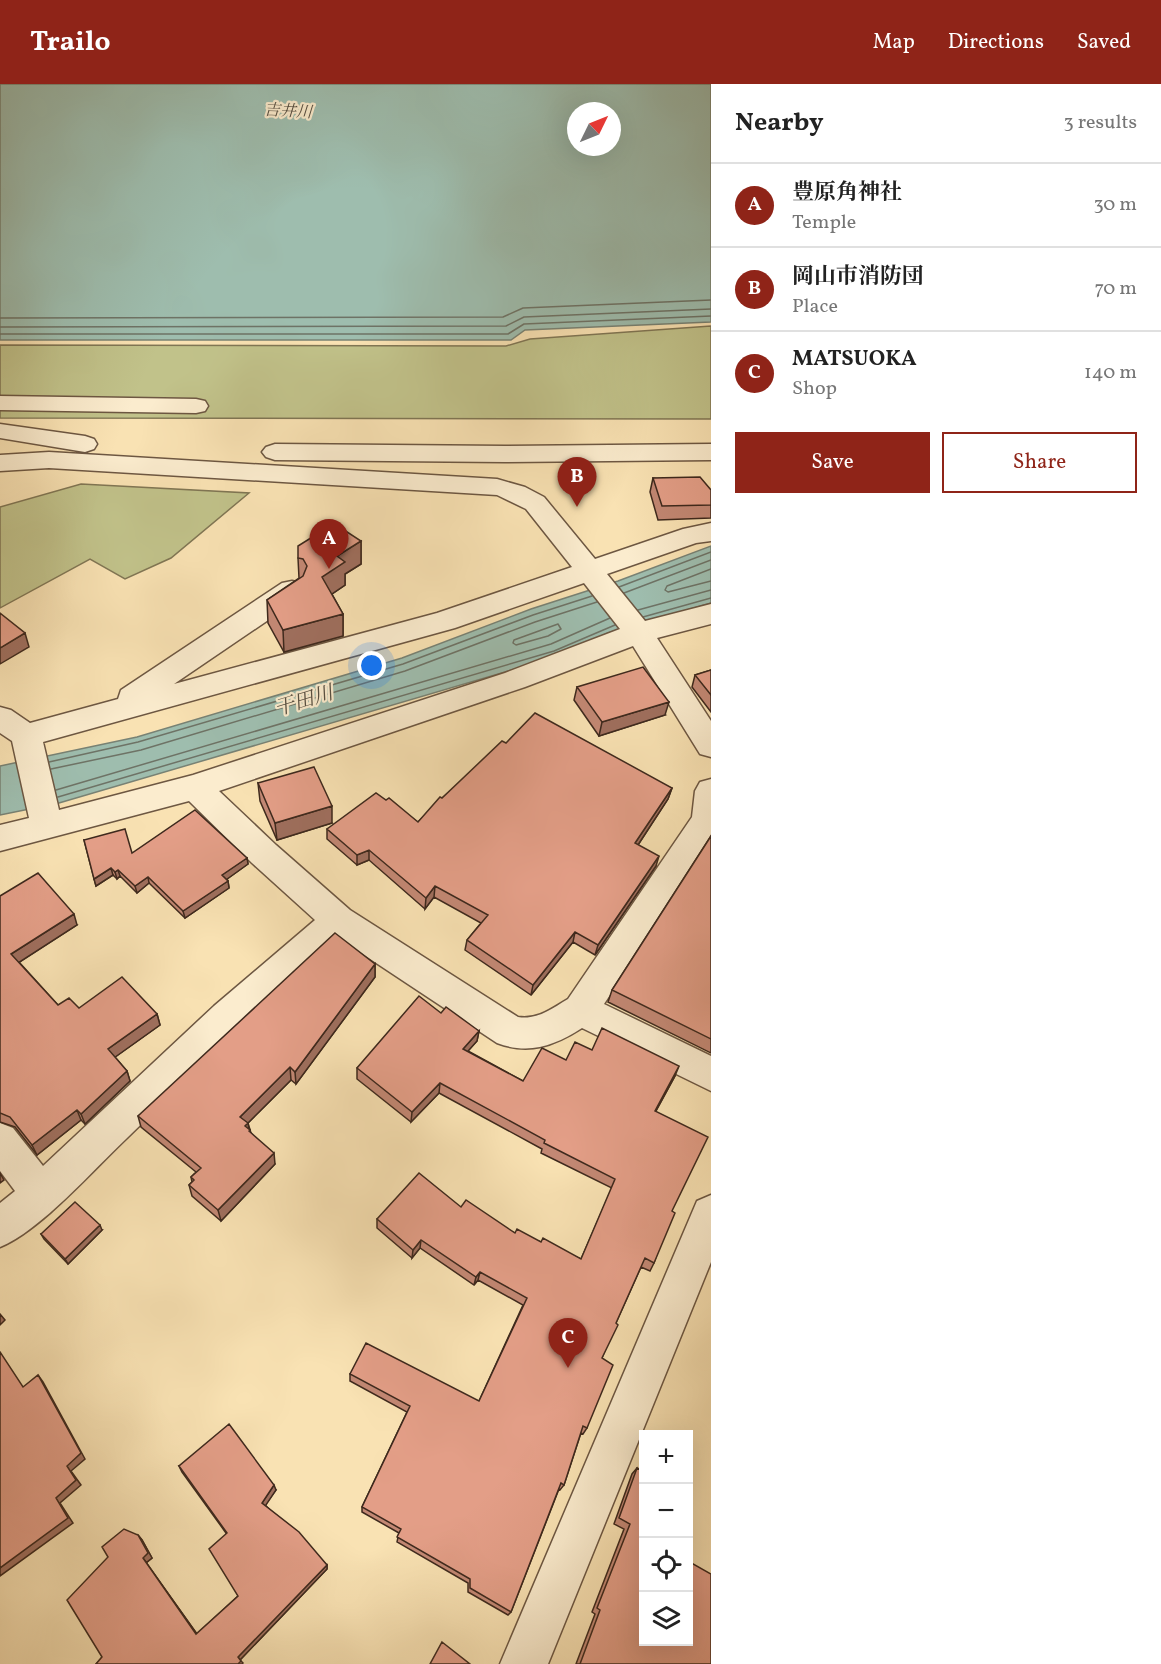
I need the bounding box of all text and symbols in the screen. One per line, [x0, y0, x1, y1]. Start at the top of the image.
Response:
text: Trailo [30, 23, 111, 62]
text: Map [873, 28, 915, 57]
text: Directions [948, 28, 1044, 57]
text: Saved [1077, 28, 1131, 57]
water label: 吉井川 [263, 100, 315, 124]
north arrow [567, 102, 621, 156]
text: Nearby [735, 105, 824, 141]
text: 3 results [1063, 109, 1137, 137]
text: 豊原角神社 [792, 178, 902, 209]
text: A [747, 191, 762, 219]
text: 30 m [1093, 191, 1137, 219]
text: Temple [792, 209, 856, 237]
text: 岡山市消防団 [792, 262, 924, 293]
text: B [748, 275, 761, 303]
text: 70 m [1094, 275, 1137, 303]
text: Place [792, 293, 838, 321]
text: MATSUOKA [792, 344, 917, 375]
text: C [748, 359, 761, 387]
text: 140 m [1084, 359, 1137, 387]
text: Shop [792, 375, 837, 403]
button: Save [735, 432, 930, 493]
button: Share [942, 432, 1137, 493]
pin: B [558, 458, 596, 507]
pin: A [310, 520, 348, 569]
your location [357, 651, 386, 680]
water label: 干田川 [271, 679, 339, 724]
pin: C [548, 1318, 588, 1368]
map controls [639, 1430, 693, 1646]
button: + [639, 1430, 693, 1484]
button: − [639, 1484, 693, 1538]
button: locate [639, 1538, 693, 1592]
button: layers [639, 1592, 693, 1646]

